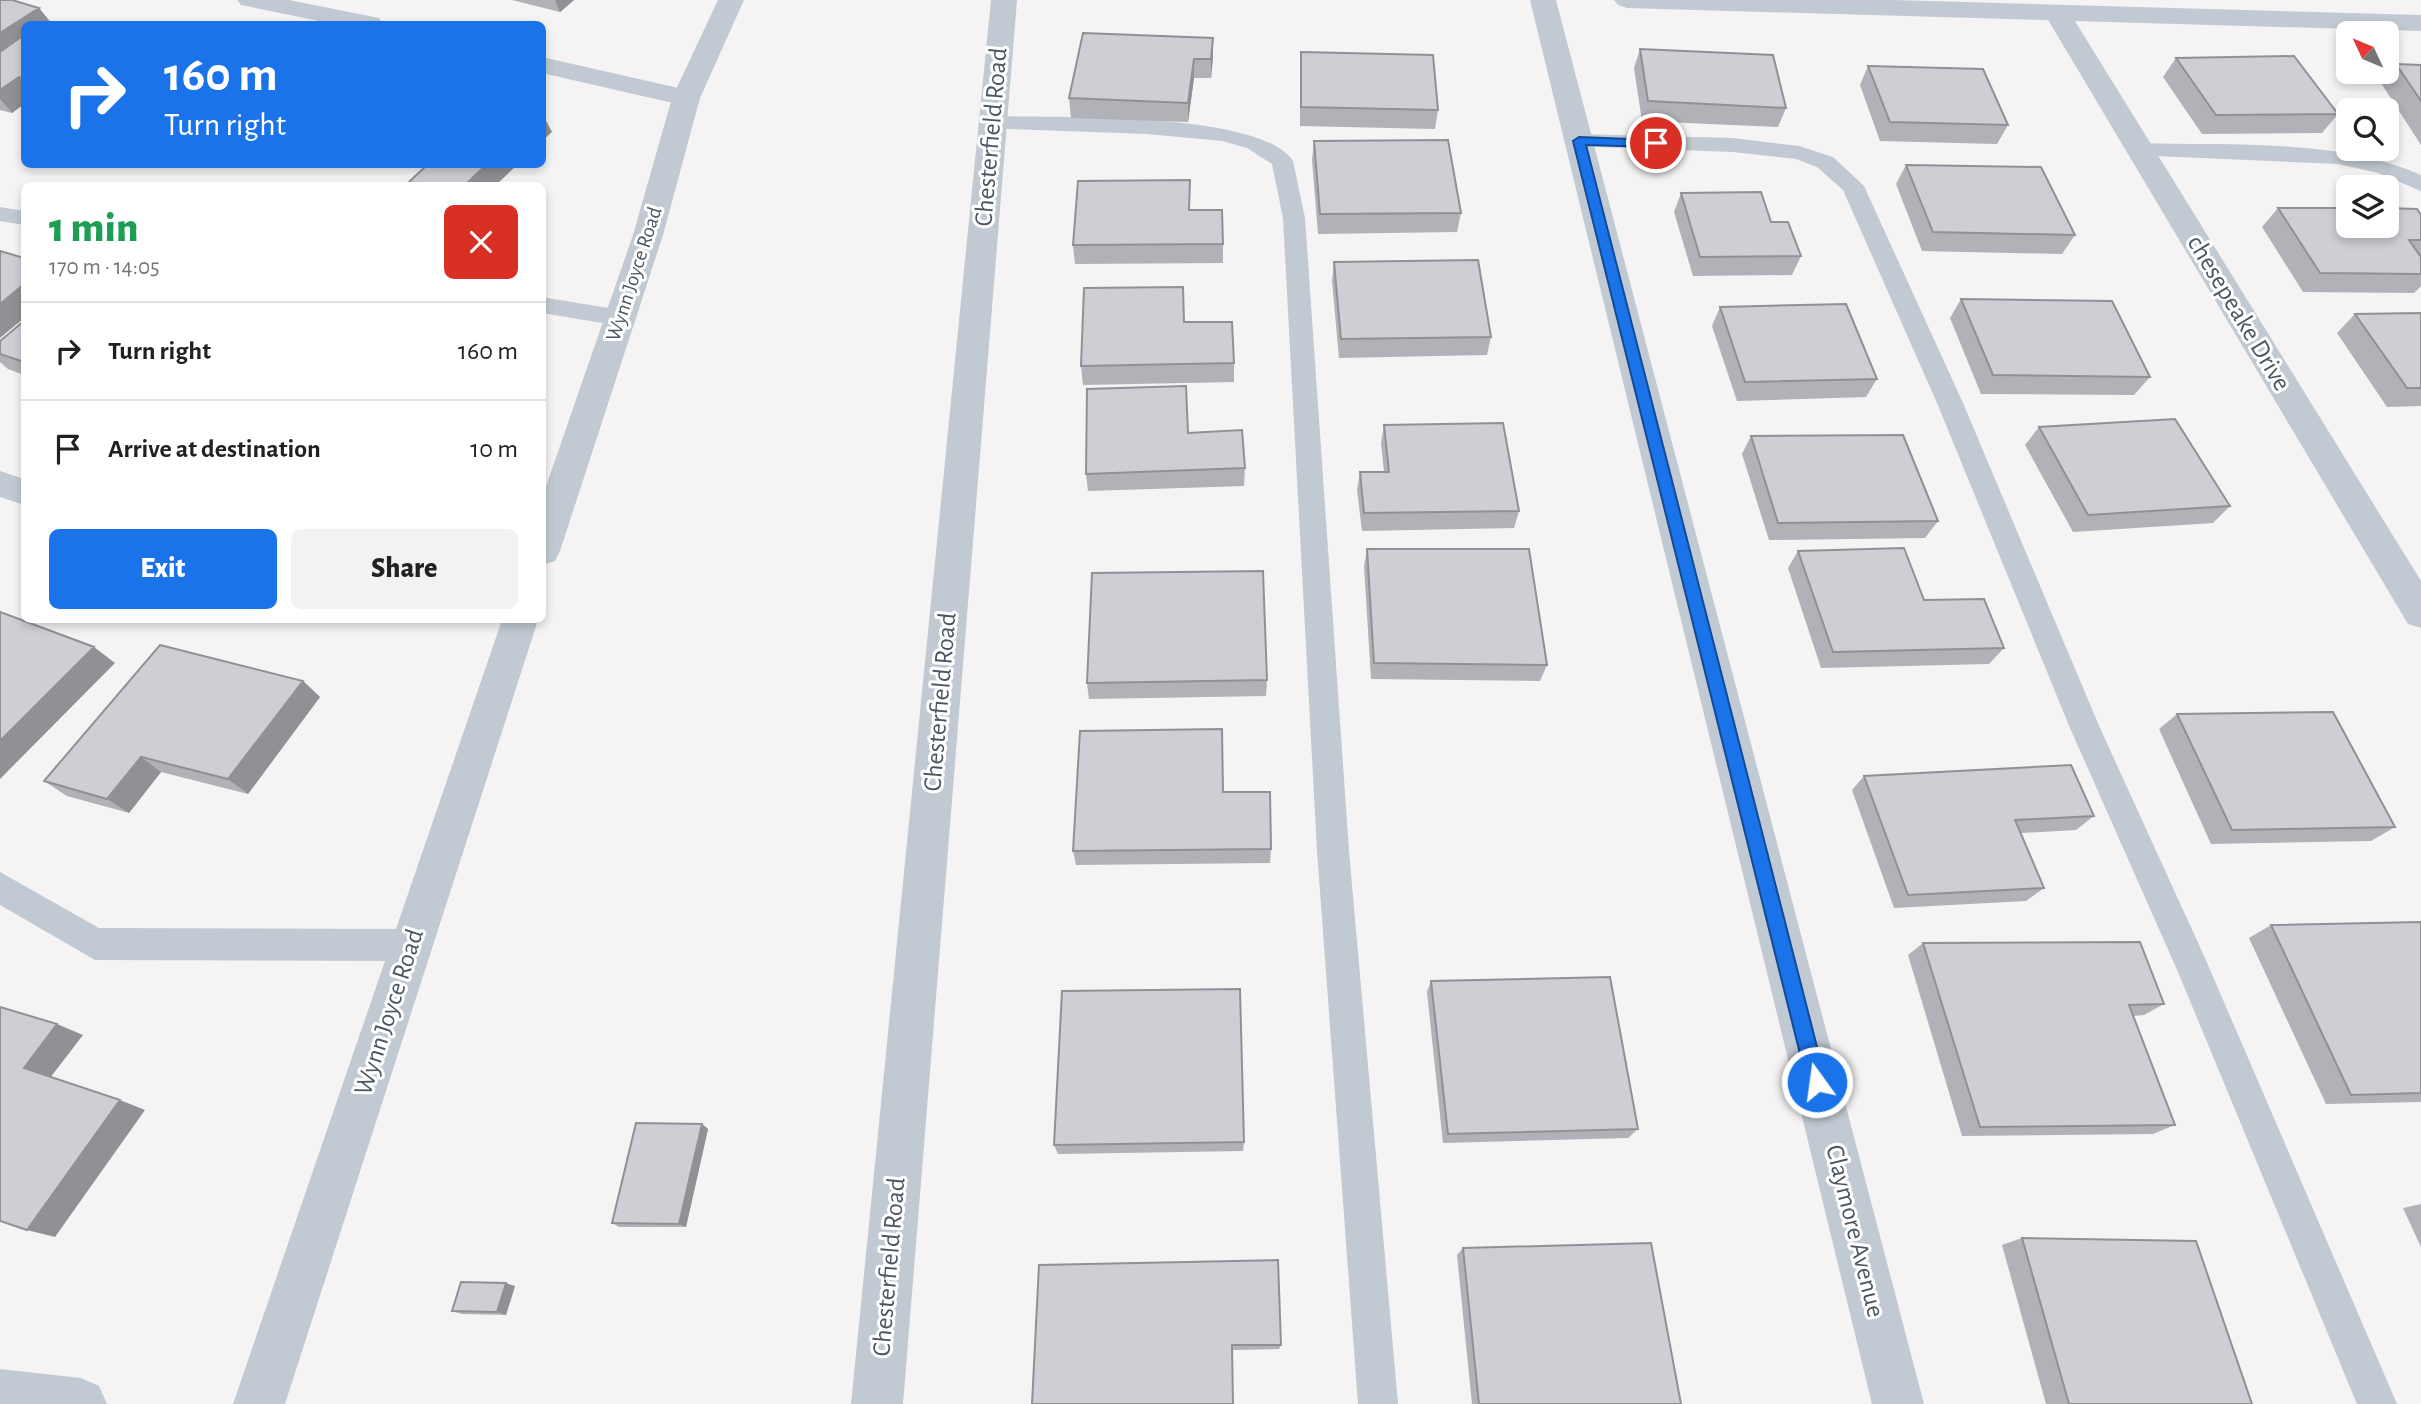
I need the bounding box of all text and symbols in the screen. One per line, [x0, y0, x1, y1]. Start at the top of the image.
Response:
north arrow [2336, 21, 2399, 84]
map controls [2336, 21, 2399, 238]
street label: Chesterfield Road [970, 47, 1012, 227]
icon: right [49, 49, 140, 140]
text: 160 m [164, 51, 278, 100]
button: search [2336, 98, 2399, 161]
text: Turn right [164, 109, 286, 141]
pin [1626, 113, 1686, 173]
icon: arrive [1637, 124, 1675, 162]
button: layers [2336, 175, 2399, 238]
street label: Wynn Joyce Road [602, 204, 666, 344]
button: close [444, 205, 518, 279]
text: 1 min [49, 207, 138, 249]
street label: chesepeake Drive [2182, 231, 2296, 395]
text: 170 m · 14:05 [49, 256, 160, 279]
icon: right [49, 332, 87, 370]
text: Turn right [108, 338, 211, 364]
text: 160 m [458, 338, 518, 364]
icon: arrive [49, 430, 87, 468]
text: Arrive at destination [108, 436, 321, 462]
text: 10 m [470, 436, 518, 462]
button: Exit [49, 529, 277, 609]
button: Share [291, 529, 518, 609]
street label: Chesterfield Road [919, 612, 961, 792]
street label: Wynn Joyce Road [350, 926, 428, 1098]
position arrow [1780, 1045, 1854, 1119]
street label: Claymore Avenue [1821, 1142, 1889, 1320]
street label: Chesterfield Road [868, 1177, 910, 1357]

